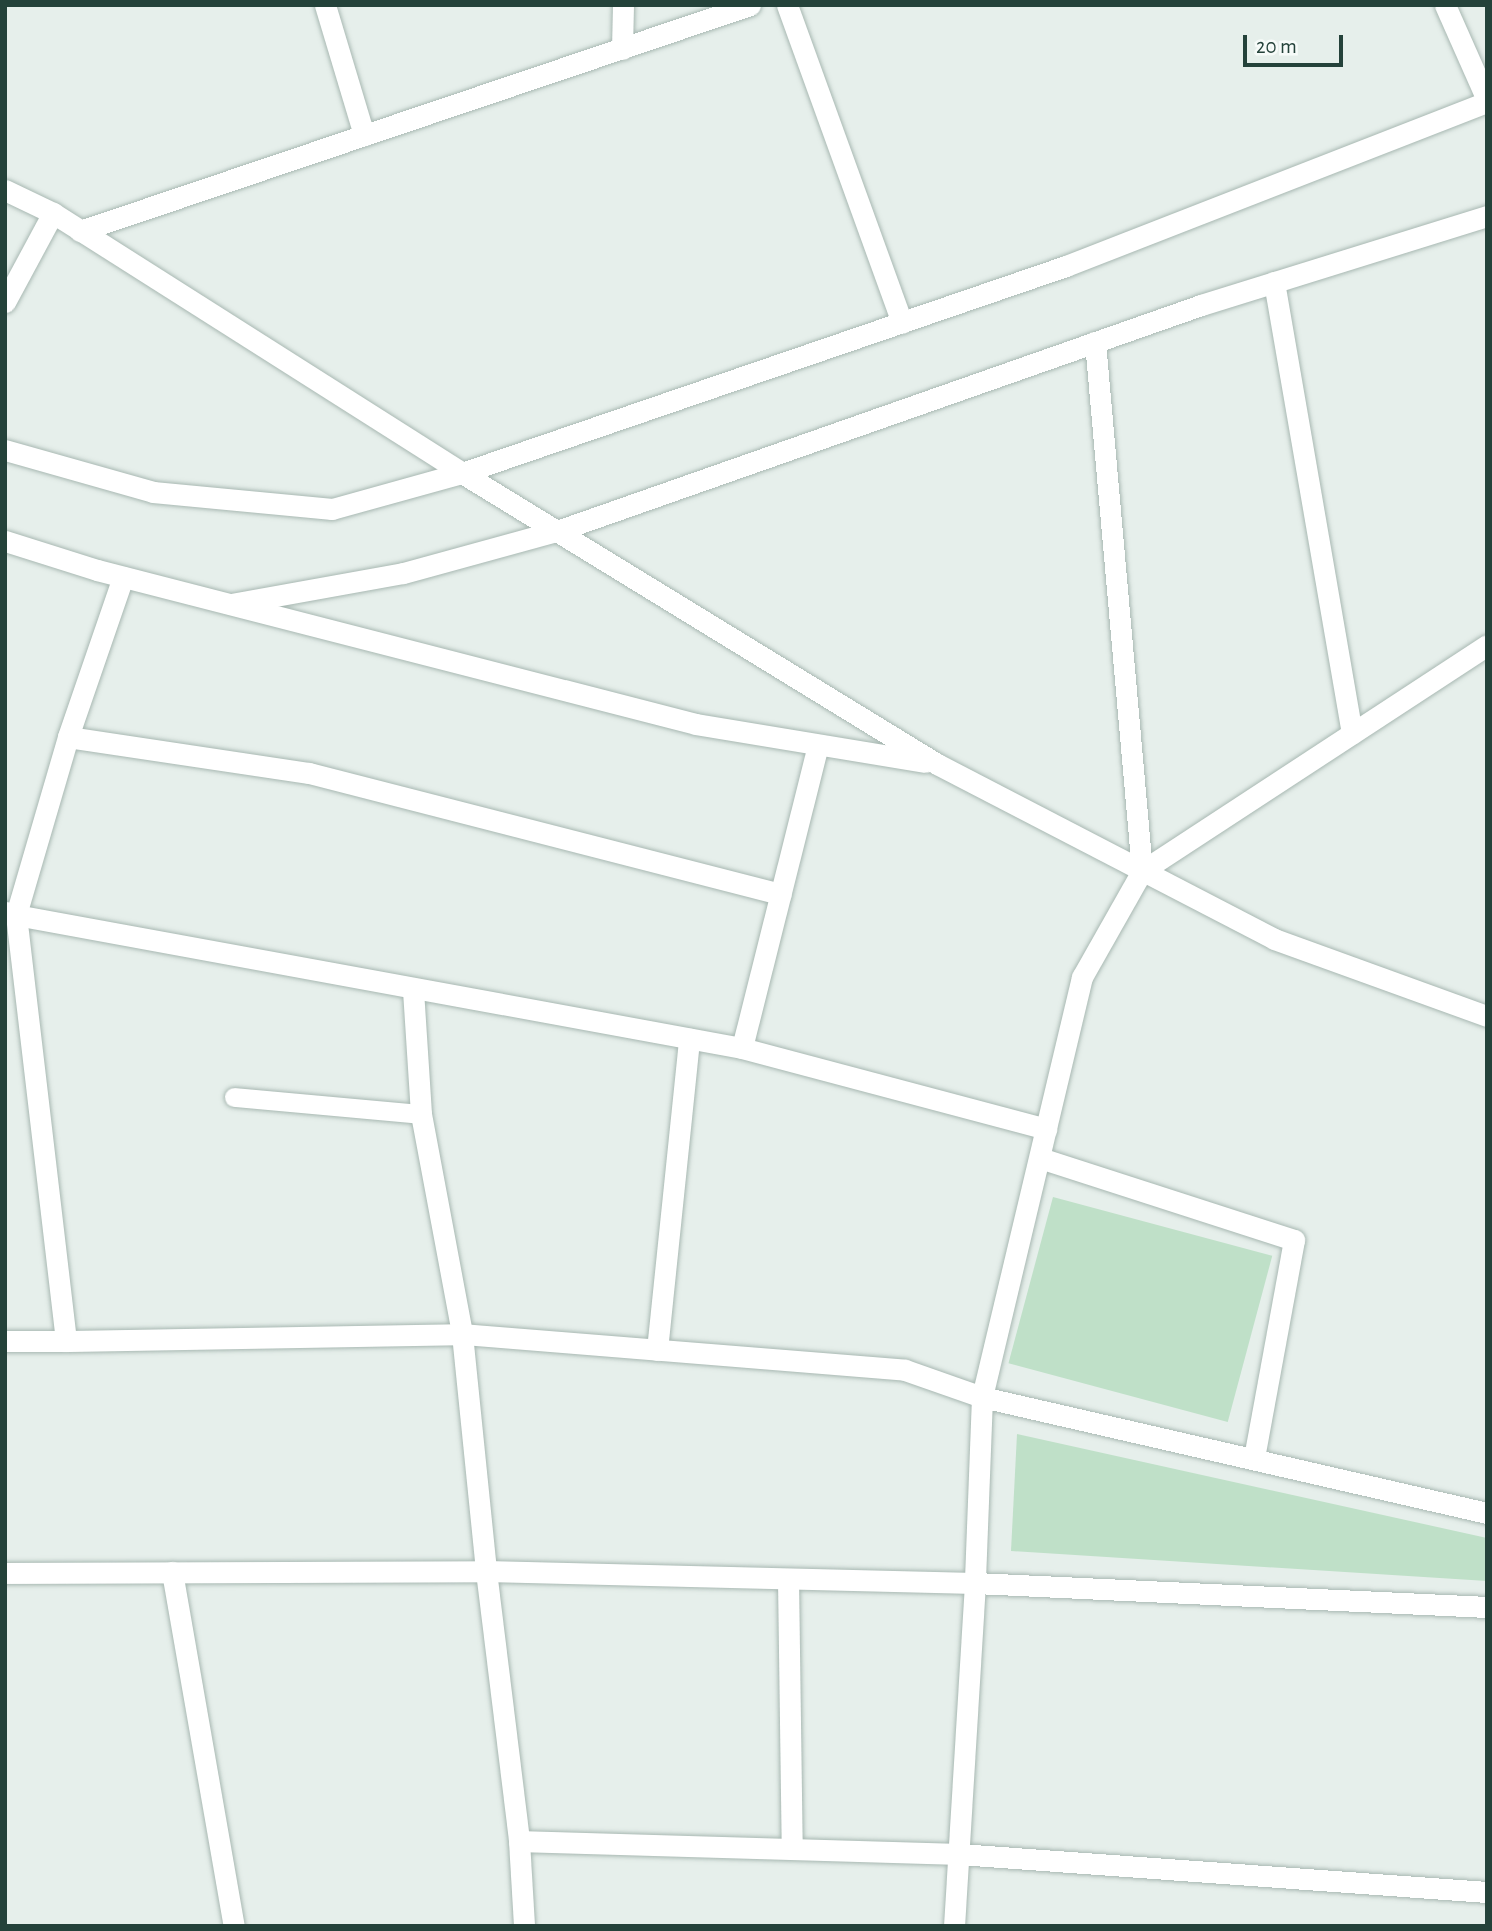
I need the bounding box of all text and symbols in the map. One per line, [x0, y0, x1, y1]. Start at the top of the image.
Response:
scale bar [1247, 21, 1347, 65]
text: 20 m [1256, 36, 1297, 57]

